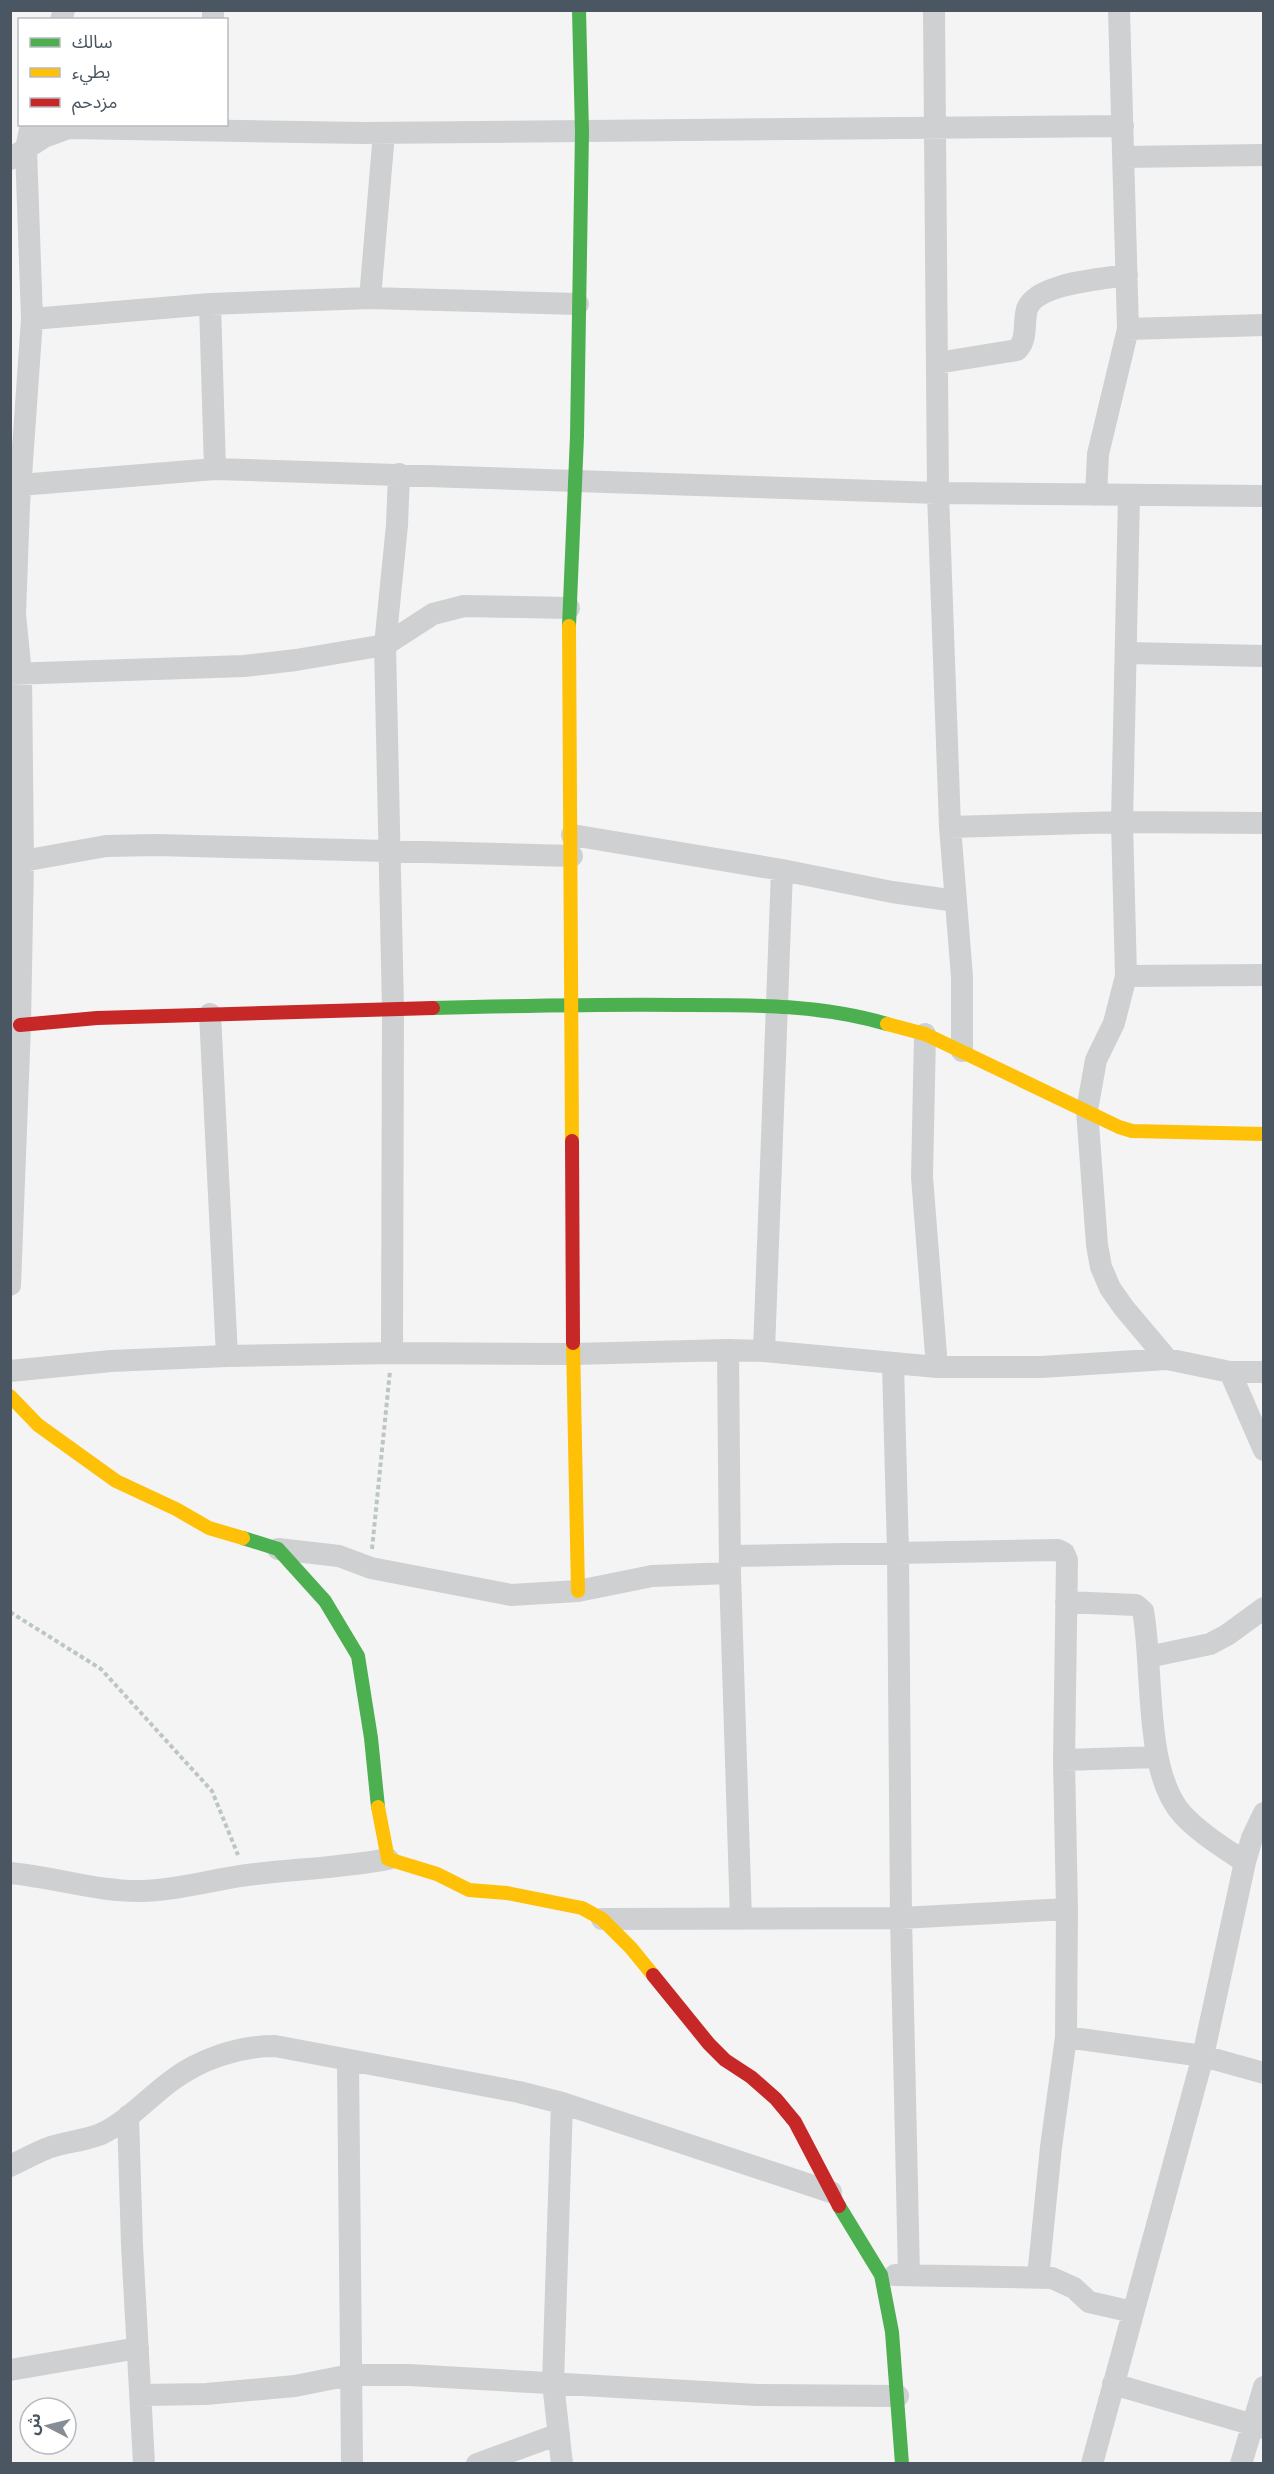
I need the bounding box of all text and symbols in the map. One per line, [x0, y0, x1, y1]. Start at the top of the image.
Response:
legend [18, 18, 228, 126]
text: سالك [72, 29, 113, 53]
text: بطيء [72, 59, 110, 85]
text: مزدحم [72, 89, 117, 115]
north arrow [18, 2396, 78, 2456]
text: ش [21, 2412, 45, 2436]

